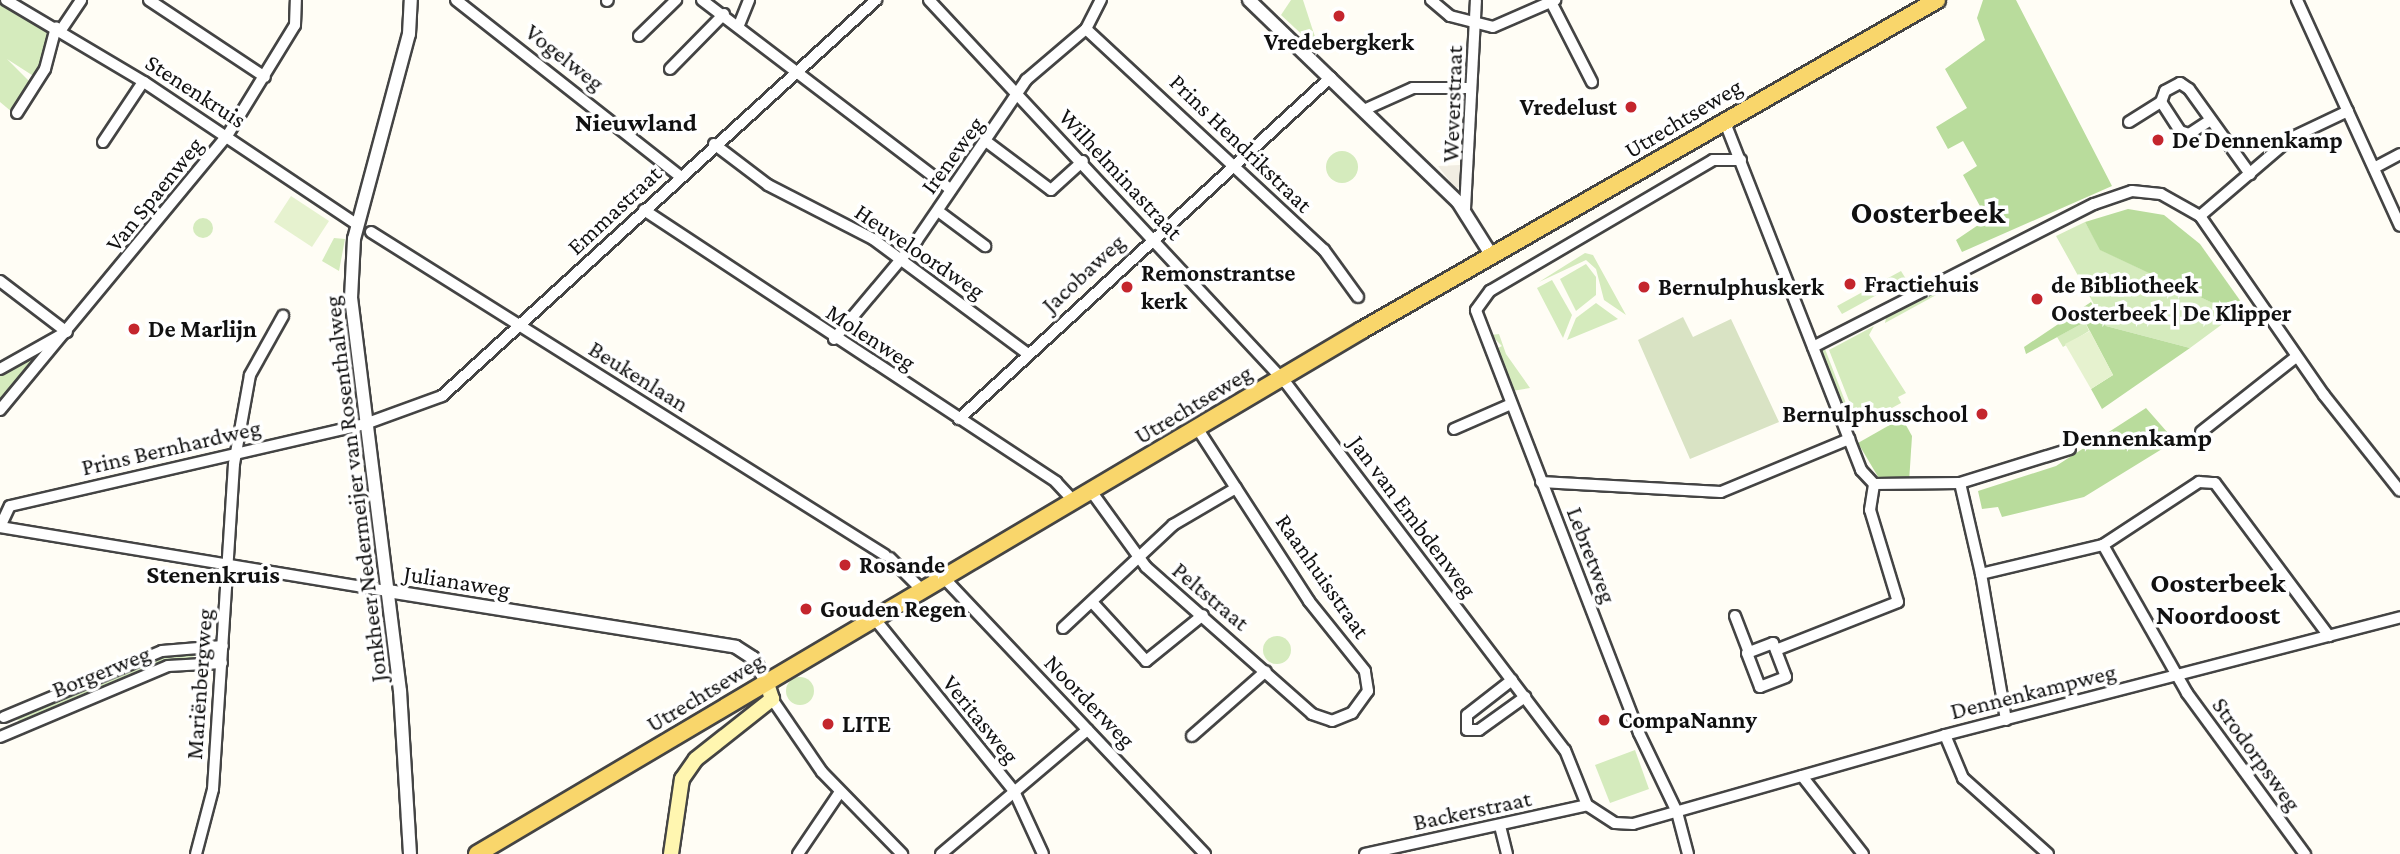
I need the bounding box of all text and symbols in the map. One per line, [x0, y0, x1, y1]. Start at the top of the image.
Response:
marker: Vredebergkerk [1331, 8, 1347, 24]
street label: Vogelweg [520, 17, 610, 97]
place label: Vredebergkerk [1264, 28, 1414, 56]
street label: Weverstraat [1436, 45, 1468, 163]
street label: Stenenkruis [140, 48, 252, 134]
street label: Prins Hendrikstraat [1164, 68, 1318, 218]
street label: Utrechtseweg [1619, 72, 1747, 164]
place label: Vredelust [1520, 93, 1617, 121]
marker: Vredelust [1623, 99, 1639, 115]
street label: Wilhelminastraat [1053, 102, 1189, 246]
district label: Nieuwland [575, 107, 697, 139]
street label: Ireneweg [914, 111, 990, 199]
place label: De Dennenkamp [2172, 126, 2343, 154]
street label: Van Spaenweg [99, 131, 209, 257]
marker: De Dennenkamp [2150, 132, 2166, 148]
street label: Emmastraat [561, 159, 667, 261]
district label: Oosterbeek [1851, 193, 2005, 231]
street label: Heuveloordweg [849, 197, 991, 305]
street label: Jacobaweg [1036, 227, 1130, 319]
place label: Remonstrantse kerk [1141, 259, 1295, 315]
place label: Fractiehuis [1864, 270, 1979, 298]
place label: de Bibliotheek Oosterbeek | De Klipper [2051, 271, 2292, 327]
place label: Bernulphuskerk [1658, 273, 1824, 301]
marker: Fractiehuis [1842, 276, 1858, 292]
marker: Remonstrantse kerk [1119, 279, 1135, 295]
marker: Bernulphuskerk [1636, 279, 1652, 295]
marker: de Bibliotheek Oosterbeek | De Klipper [2029, 291, 2045, 307]
street label: Jonkheer Nedermeijer van Rosenthalweg [317, 294, 393, 684]
street label: Molenweg [821, 297, 921, 377]
place label: De Marlijn [148, 315, 257, 343]
marker: De Marlijn [126, 321, 142, 337]
street label: Beukenlaan [584, 334, 694, 418]
street label: Utrechtseweg [1129, 358, 1257, 450]
place label: Bernulphusschool [1782, 400, 1968, 428]
marker: Bernulphusschool [1974, 406, 1990, 422]
street label: Prins Bernhardweg [79, 412, 263, 482]
district label: Dennenkamp [2062, 422, 2212, 454]
street label: Jan van Embdenweg [1343, 429, 1483, 603]
street label: Lebretweg [1561, 503, 1623, 607]
street label: Raanhuisstraat [1270, 508, 1376, 644]
place label: Rosande [859, 551, 945, 579]
street label: Peltstraat [1167, 555, 1255, 637]
marker: Rosande [837, 557, 853, 573]
street label: Julianaweg [402, 558, 512, 604]
district label: Stenenkruis [146, 559, 280, 591]
district label: Oosterbeek Noordoost [2150, 566, 2286, 632]
place label: Gouden Regen [820, 595, 967, 623]
marker: Gouden Regen [798, 601, 814, 617]
street label: Mariënbergweg [179, 607, 219, 761]
street label: Borgerweg [48, 638, 154, 704]
street label: Utrechtseweg [641, 646, 769, 738]
street label: Noorderweg [1038, 648, 1142, 754]
street label: Dennenkampweg [1947, 657, 2119, 725]
street label: Veritasweg [936, 669, 1026, 769]
street label: Strodorpsweg [2206, 691, 2308, 817]
place label: CompaNanny [1618, 706, 1757, 734]
place label: LITE [842, 710, 891, 738]
marker: CompaNanny [1596, 712, 1612, 728]
marker: LITE [820, 716, 836, 732]
street label: Backerstraat [1410, 783, 1534, 837]

